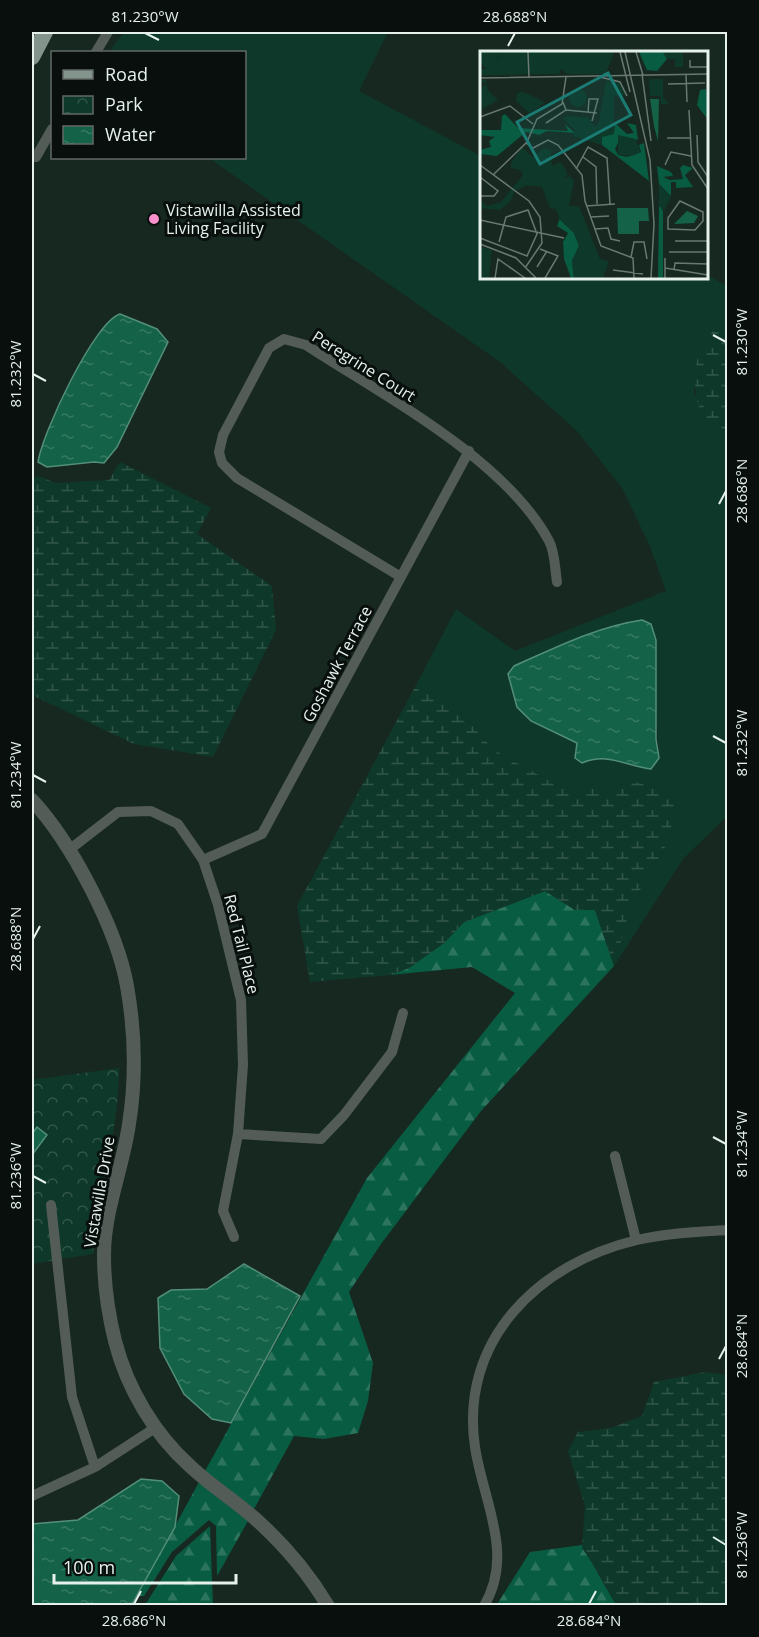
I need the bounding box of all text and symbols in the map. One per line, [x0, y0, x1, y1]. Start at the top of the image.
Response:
text: 81.230°W [111, 6, 179, 26]
text: 28.688°N [483, 6, 547, 26]
legend [51, 51, 246, 159]
inset map [480, 51, 708, 279]
text: Road [105, 62, 148, 86]
text: Park [105, 92, 143, 116]
text: Water [105, 122, 156, 146]
place label: Vistawilla Assisted Living Facility [166, 199, 301, 239]
marker: Vistawilla Assisted Living Facility [147, 212, 161, 226]
text: 81.230°W [731, 308, 751, 376]
street label: Peregrine Court [308, 325, 420, 407]
text: 81.232°W [5, 340, 25, 408]
text: 28.686°N [731, 459, 751, 523]
street label: Goshawk Terrace [297, 602, 377, 726]
text: 81.232°W [731, 709, 751, 777]
text: 81.234°W [5, 741, 25, 809]
street label: Red Tail Place [219, 892, 265, 996]
text: 28.688°N [5, 907, 25, 971]
text: 81.234°W [731, 1110, 751, 1178]
street label: Vistawilla Drive [78, 1135, 120, 1249]
text: 81.236°W [5, 1142, 25, 1210]
text: 28.684°N [731, 1314, 751, 1378]
text: 81.236°W [731, 1511, 751, 1579]
scale bar [54, 1547, 236, 1585]
text: 100 m [63, 1555, 115, 1579]
text: 28.686°N [102, 1610, 166, 1630]
text: 28.684°N [557, 1610, 621, 1630]

